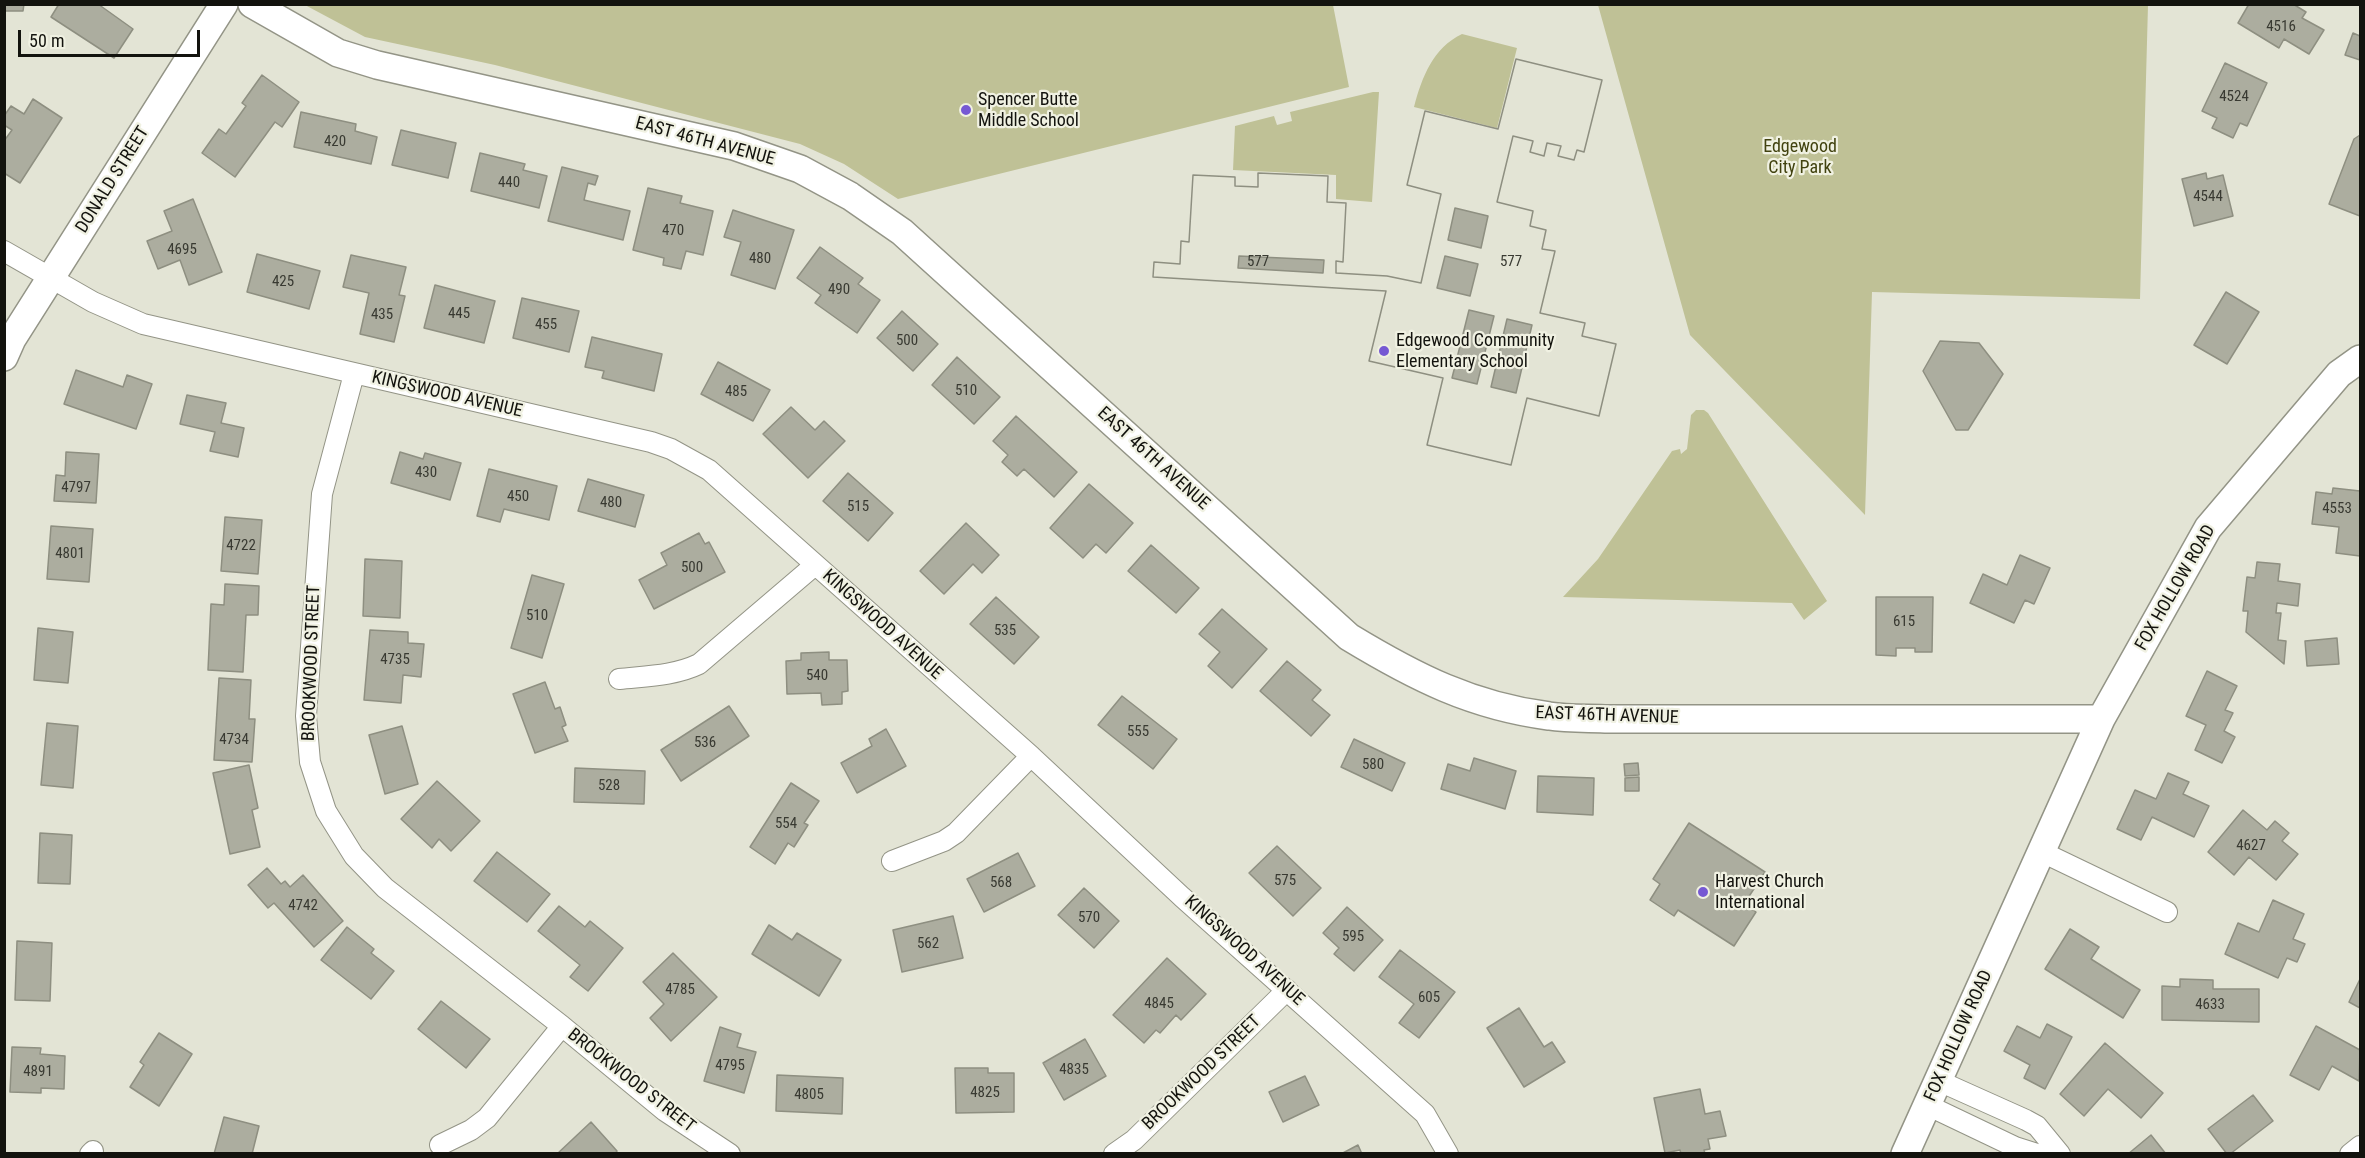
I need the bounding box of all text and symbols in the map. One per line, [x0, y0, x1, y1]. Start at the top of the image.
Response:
scale bar [21, 18, 202, 56]
house number: 4516 [2266, 18, 2296, 36]
text: 50 m [29, 30, 64, 51]
house number: 4524 [2219, 88, 2249, 106]
place label: Spencer Butte Middle School [978, 89, 1079, 132]
marker: Spencer Butte Middle School [959, 103, 973, 117]
street label: EAST 46TH AVENUE [633, 113, 777, 171]
street label: DONALD STREET [72, 123, 154, 237]
house number: 420 [324, 133, 346, 151]
park label: Edgewood City Park [1763, 136, 1837, 178]
house number: 440 [498, 174, 520, 192]
house number: 4544 [2193, 188, 2223, 206]
house number: 470 [662, 222, 684, 240]
house number: 4695 [167, 241, 197, 259]
house number: 480 [749, 250, 771, 268]
house number: 577 [1247, 253, 1269, 271]
house number: 577 [1500, 253, 1522, 271]
house number: 425 [272, 273, 294, 291]
house number: 490 [828, 281, 850, 299]
house number: 445 [448, 305, 470, 323]
house number: 435 [371, 306, 393, 324]
house number: 455 [535, 316, 557, 334]
place label: Edgewood Community Elementary School [1396, 330, 1555, 372]
house number: 500 [896, 332, 918, 350]
marker: Edgewood Community Elementary School [1377, 344, 1391, 358]
street label: KINGSWOOD AVENUE [370, 367, 524, 423]
house number: 510 [955, 382, 977, 400]
house number: 485 [725, 383, 747, 401]
street label: EAST 46TH AVENUE [1092, 403, 1214, 515]
house number: 430 [415, 464, 437, 482]
house number: 4797 [61, 479, 91, 497]
house number: 450 [507, 488, 529, 506]
house number: 480 [600, 494, 622, 512]
house number: 515 [847, 498, 869, 516]
house number: 4553 [2322, 500, 2352, 518]
street label: FOX HOLLOW ROAD [2131, 521, 2221, 655]
house number: 4722 [226, 537, 256, 555]
house number: 4801 [55, 545, 85, 563]
house number: 500 [681, 559, 703, 577]
street label: KINGSWOOD AVENUE [818, 565, 946, 685]
street label: BROOKWOOD STREET [298, 585, 326, 741]
house number: 510 [526, 607, 548, 625]
house number: 615 [1893, 613, 1915, 631]
house number: 535 [994, 622, 1016, 640]
house number: 4735 [380, 651, 410, 669]
house number: 540 [806, 667, 828, 685]
street label: EAST 46TH AVENUE [1535, 703, 1679, 729]
house number: 555 [1127, 723, 1149, 741]
house number: 4734 [219, 731, 249, 749]
house number: 536 [694, 734, 716, 752]
house number: 580 [1362, 756, 1384, 774]
house number: 528 [598, 777, 620, 795]
house number: 554 [775, 815, 797, 833]
house number: 4627 [2236, 837, 2266, 855]
place label: Harvest Church International [1715, 871, 1824, 914]
house number: 575 [1274, 872, 1296, 890]
house number: 568 [990, 874, 1012, 892]
marker: Harvest Church International [1696, 885, 1710, 899]
street label: KINGSWOOD AVENUE [1180, 891, 1308, 1011]
house number: 4742 [288, 897, 318, 915]
house number: 570 [1078, 909, 1100, 927]
house number: 595 [1342, 928, 1364, 946]
house number: 562 [917, 935, 939, 953]
street label: FOX HOLLOW ROAD [1920, 967, 1998, 1105]
house number: 4785 [665, 981, 695, 999]
house number: 605 [1418, 989, 1440, 1007]
house number: 4845 [1144, 995, 1174, 1013]
house number: 4633 [2195, 996, 2225, 1014]
street label: BROOKWOOD STREET [1138, 1011, 1266, 1135]
street label: BROOKWOOD STREET [563, 1024, 699, 1138]
house number: 4795 [715, 1057, 745, 1075]
house number: 4835 [1059, 1061, 1089, 1079]
house number: 4891 [23, 1063, 53, 1081]
house number: 4825 [970, 1084, 1000, 1102]
house number: 4805 [794, 1086, 824, 1104]

